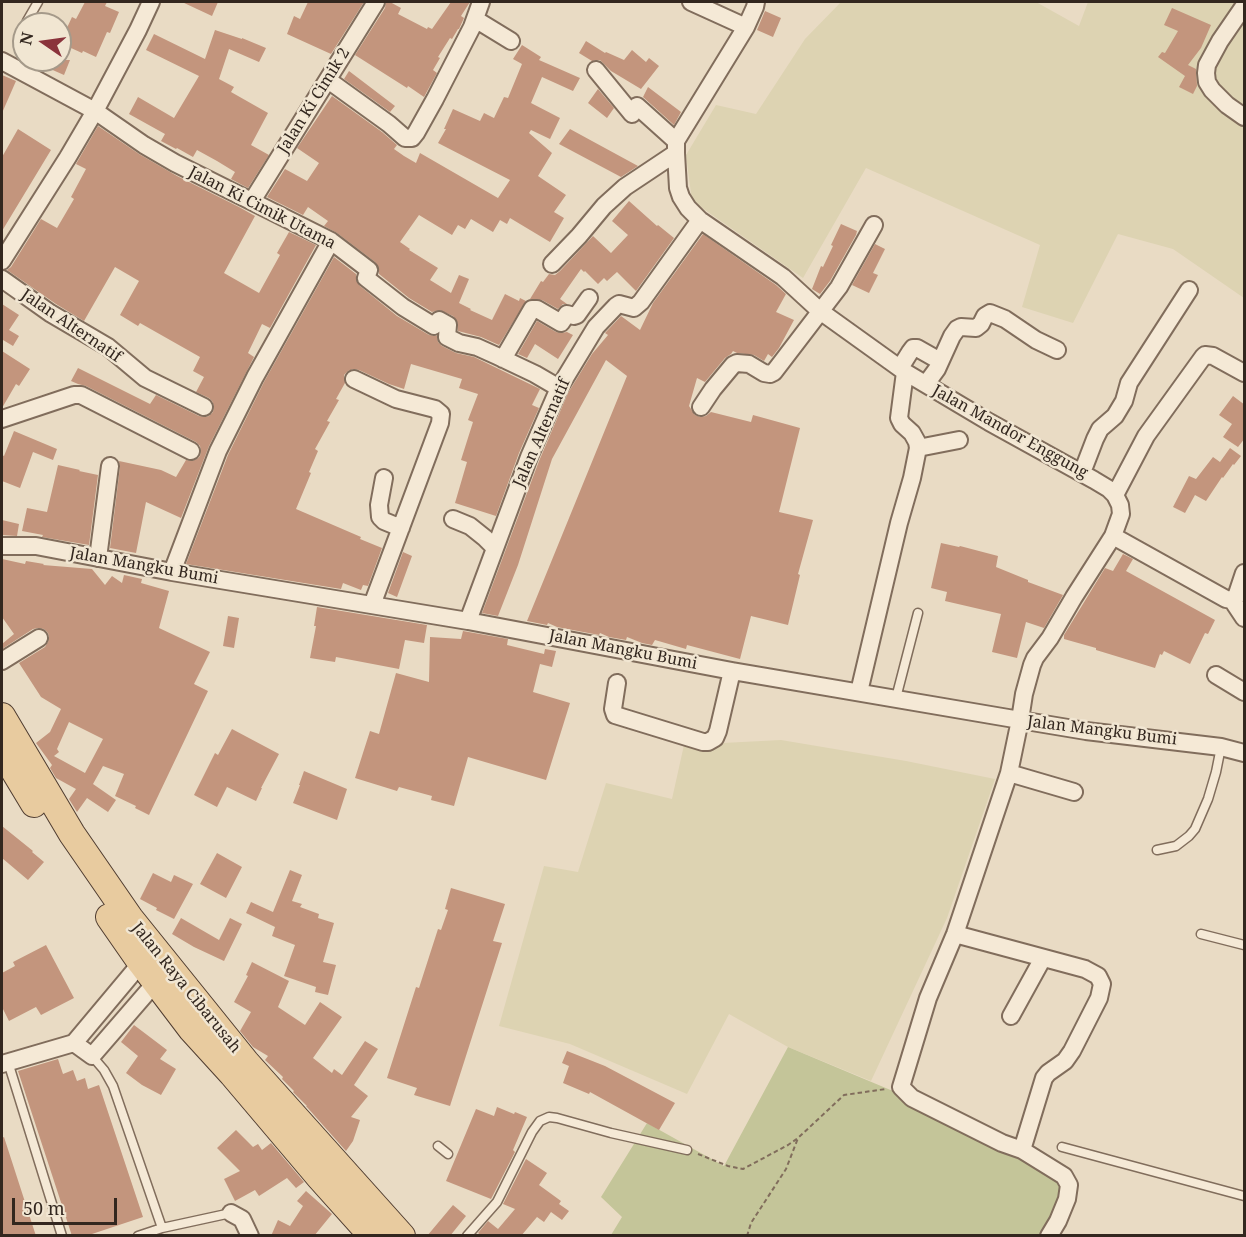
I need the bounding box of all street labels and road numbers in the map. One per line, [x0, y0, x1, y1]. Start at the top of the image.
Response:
street label: Jalan Ki Cimik 2 [274, 44, 354, 158]
street label: Jalan Ki Cimik Utama [185, 163, 339, 253]
street label: Jalan Alternatif [17, 285, 125, 367]
street label: Jalan Alternatif [509, 376, 575, 490]
street label: Jalan Mandor Enggung [929, 381, 1091, 483]
street label: Jalan Mangku Bumi [68, 543, 220, 589]
street label: Jalan Mangku Bumi [547, 626, 699, 674]
street label: Jalan Mangku Bumi [1026, 712, 1178, 750]
street label: Jalan Raya Cibarusah [127, 919, 245, 1057]

